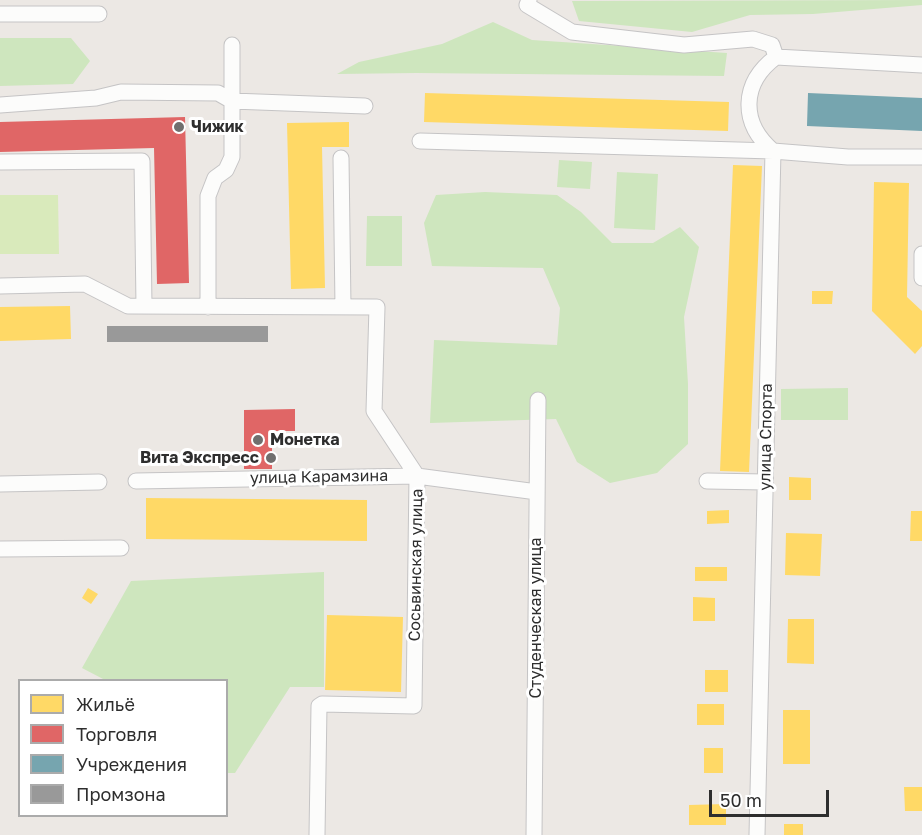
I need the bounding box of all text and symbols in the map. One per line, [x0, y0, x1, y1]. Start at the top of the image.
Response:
place label: Чижик [191, 117, 244, 137]
marker: Чижик [172, 120, 186, 134]
street label: улица Спорта [755, 383, 777, 491]
place label: Монетка [270, 430, 340, 450]
marker: Монетка [251, 433, 265, 447]
place label: Вита Экспресс [140, 448, 259, 468]
marker: Вита Экспресс [264, 451, 278, 465]
street label: улица Карамзина [250, 466, 388, 488]
street label: Сосьвинская улица [405, 488, 427, 642]
street label: Студенческая улица [526, 537, 546, 699]
legend [18, 679, 228, 817]
text: Жильё [76, 693, 135, 715]
text: Торговля [76, 723, 157, 745]
text: Учреждения [76, 753, 187, 775]
scale bar [712, 778, 832, 816]
text: Промзона [76, 783, 166, 805]
text: 50 m [720, 789, 762, 811]

